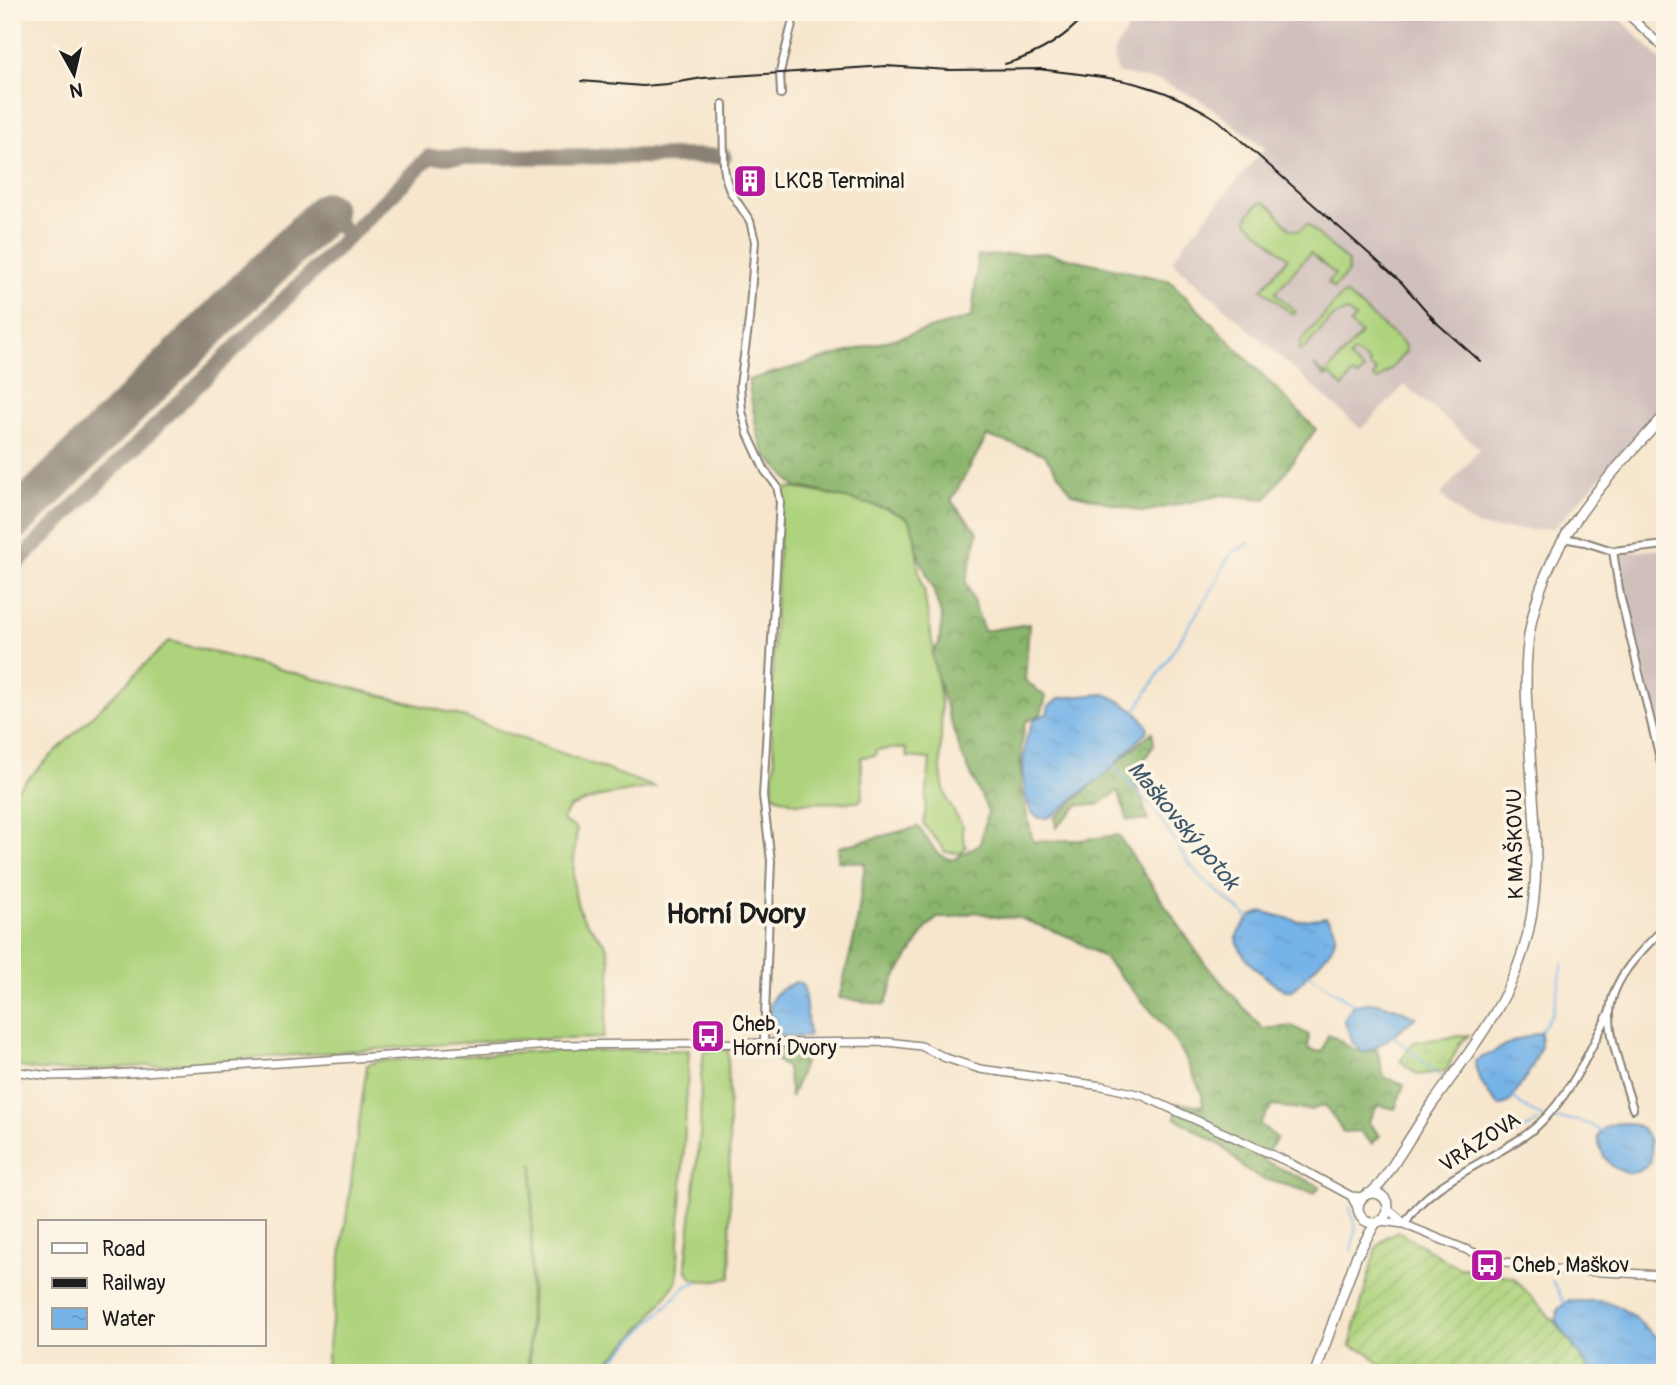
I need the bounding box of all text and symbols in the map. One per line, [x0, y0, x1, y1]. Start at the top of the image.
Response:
north arrow [38, 38, 108, 108]
text: N [68, 77, 84, 103]
building icon: LKCB Terminal [731, 162, 769, 200]
place label: LKCB Terminal [774, 168, 905, 195]
water label: Maškovský potok [1121, 755, 1247, 897]
street label: K MAŠKOVU [1500, 788, 1530, 900]
district label: Horní Dvory [666, 897, 806, 932]
place label: Cheb, Horní Dvory [732, 1011, 837, 1062]
bus stop icon: Cheb, Horní Dvory [689, 1017, 727, 1055]
street label: VRÁZOVA [1435, 1106, 1526, 1179]
legend [38, 1220, 266, 1346]
text: Road [102, 1236, 146, 1263]
bus stop icon: Cheb, Maškov [1468, 1246, 1506, 1284]
place label: Cheb, Maškov [1512, 1252, 1629, 1279]
text: Railway [102, 1270, 166, 1297]
text: Water [102, 1306, 156, 1333]

